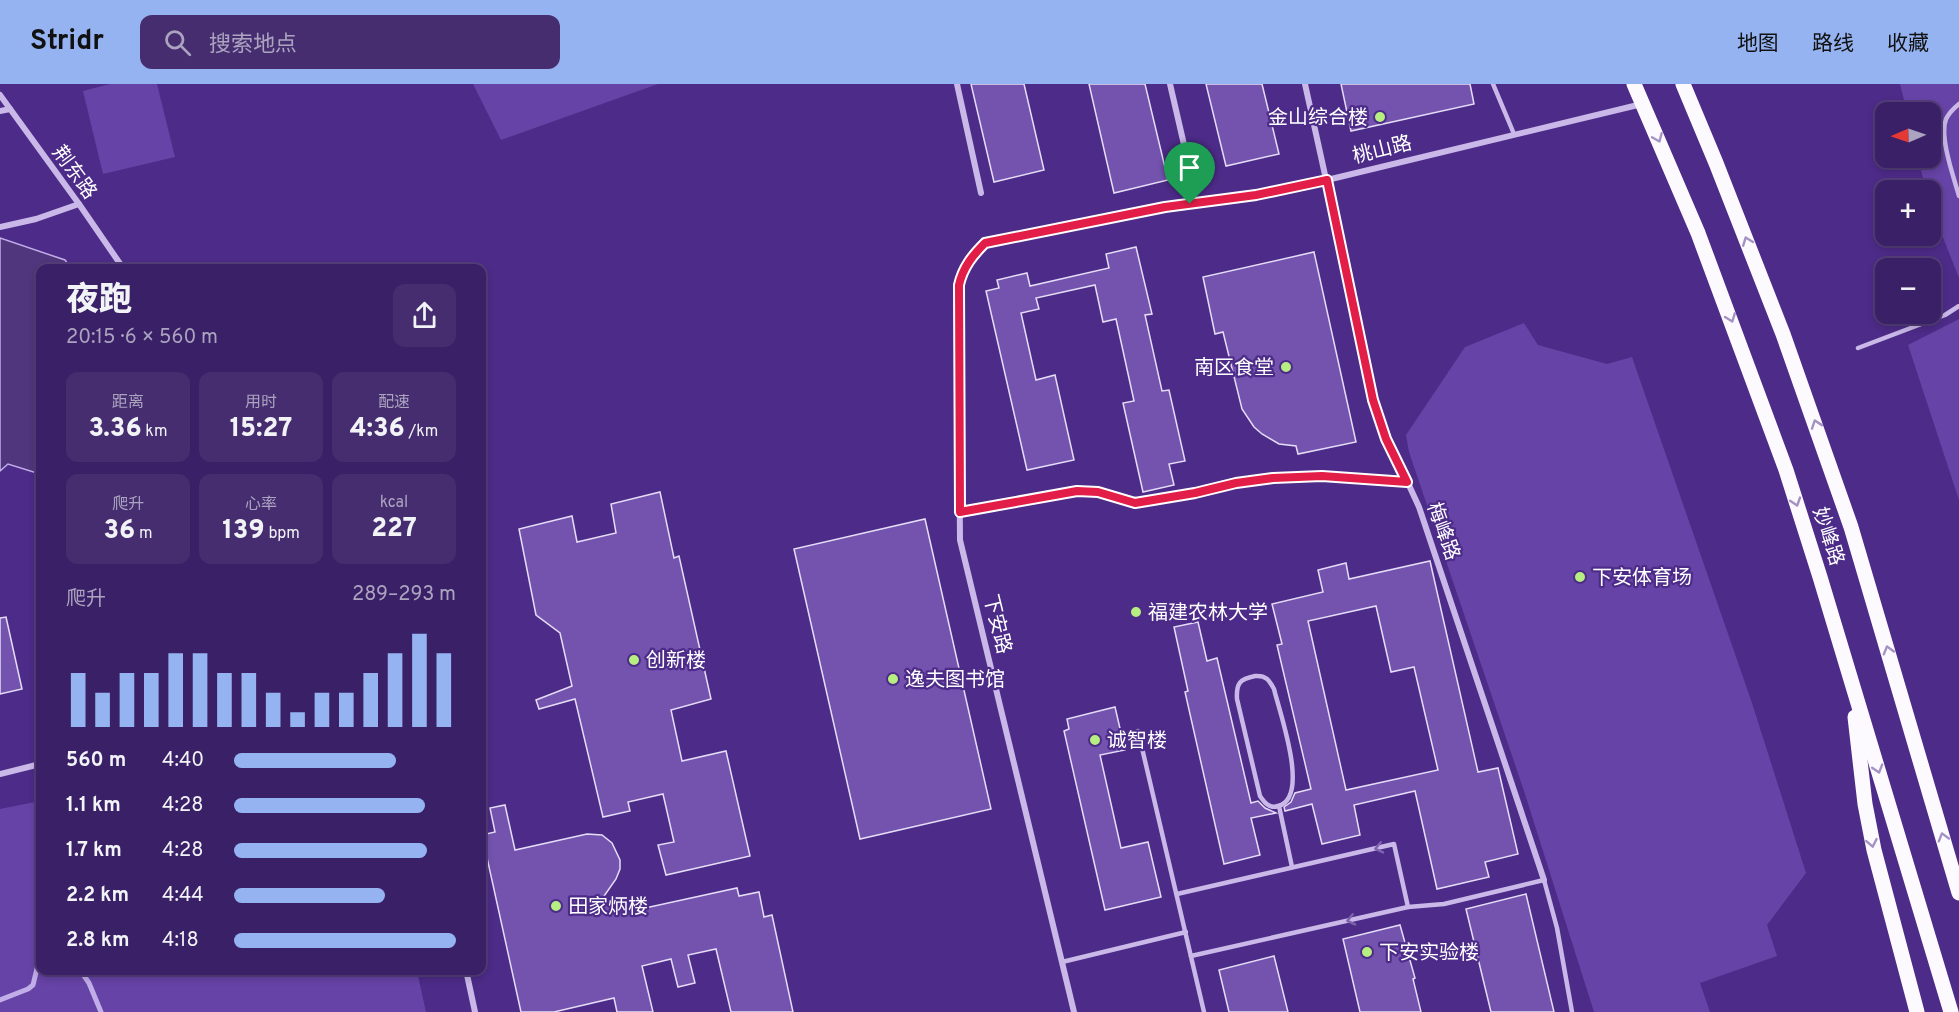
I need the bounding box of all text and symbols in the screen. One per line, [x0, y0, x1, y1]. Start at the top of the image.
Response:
search box [140, 15, 560, 69]
text: Stridr [30, 24, 104, 60]
icon: search [161, 26, 194, 59]
text: 地图 [1737, 31, 1779, 58]
text: 路线 [1812, 31, 1854, 58]
text: 收藏 [1887, 31, 1929, 58]
text: 搜索地点 [209, 32, 297, 59]
north arrow [1875, 102, 1941, 168]
map controls [1875, 102, 1941, 324]
place label: 金山综合楼 [1268, 106, 1368, 132]
marker: 金山综合楼 [1373, 110, 1387, 124]
street label: 桃山路 [1350, 131, 1415, 171]
one-way arrow [1650, 131, 1662, 142]
street label: 荆东路 [45, 141, 102, 205]
pin [1164, 142, 1215, 204]
icon: arrive [1173, 151, 1206, 184]
button: + [1875, 180, 1941, 246]
one-way arrow [1742, 237, 1754, 248]
button: − [1875, 258, 1941, 324]
text: 夜跑 [66, 281, 132, 323]
button: share [393, 284, 456, 347]
one-way arrow [1723, 313, 1736, 323]
text: 20:15 · 6 × 560 m [66, 325, 218, 351]
place label: 南区食堂 [1194, 356, 1274, 382]
marker: 南区食堂 [1279, 360, 1293, 374]
text: 距离 [112, 393, 144, 413]
text: 用时 [245, 393, 277, 413]
text: 配速 [378, 393, 410, 413]
text: 3.36 [89, 413, 142, 446]
text: 15:27 [230, 413, 292, 446]
text: 4:36 [350, 413, 405, 446]
one-way arrow [1811, 419, 1824, 430]
text: km [142, 422, 167, 442]
text: /km [405, 422, 438, 442]
text: kcal [380, 493, 408, 513]
text: 爬升 [112, 495, 144, 515]
text: 心率 [245, 495, 277, 515]
one-way arrow [1789, 496, 1802, 507]
street label: 梅峰路 [1420, 499, 1465, 564]
street label: 妙峰路 [1805, 504, 1849, 569]
text: 227 [371, 513, 417, 546]
text: 36 [103, 515, 135, 548]
text: 139 [222, 515, 265, 548]
text: m [135, 524, 153, 544]
text: bpm [265, 524, 300, 544]
place label: 下安体育场 [1592, 566, 1692, 592]
marker: 下安体育场 [1573, 570, 1587, 584]
text: 289–293 m [352, 582, 456, 608]
text: 爬升 [66, 587, 106, 613]
street label: 下安路 [976, 592, 1016, 657]
place label: 福建农林大学 [1148, 601, 1268, 627]
marker: 福建农林大学 [1129, 605, 1143, 619]
one-way arrow [1883, 645, 1895, 656]
place label: 创新楼 [646, 649, 706, 675]
marker: 创新楼 [627, 653, 641, 667]
place label: 逸夫图书馆 [905, 668, 1005, 694]
marker: 逸夫图书馆 [886, 672, 900, 686]
place label: 诚智楼 [1107, 729, 1167, 755]
marker: 诚智楼 [1088, 733, 1102, 747]
text: 560 m [66, 748, 126, 774]
text: 4:40 [162, 748, 204, 774]
one-way arrow [1871, 763, 1883, 774]
text: 1.1 km [66, 793, 121, 819]
text: 4:28 [162, 793, 203, 819]
one-way arrow [1937, 832, 1950, 842]
text: 1.7 km [66, 838, 122, 864]
text: 4:28 [162, 838, 203, 864]
one-way arrow [1865, 838, 1878, 848]
one-way arrow [1374, 841, 1384, 854]
text: 2.2 km [66, 883, 129, 909]
text: 4:44 [162, 883, 204, 909]
place label: 田家炳楼 [568, 895, 648, 921]
marker: 田家炳楼 [549, 899, 563, 913]
one-way arrow [1347, 913, 1357, 926]
text: 2.8 km [66, 928, 129, 954]
text: 4:18 [162, 928, 199, 954]
place label: 下安实验楼 [1379, 941, 1479, 967]
marker: 下安实验楼 [1360, 945, 1374, 959]

